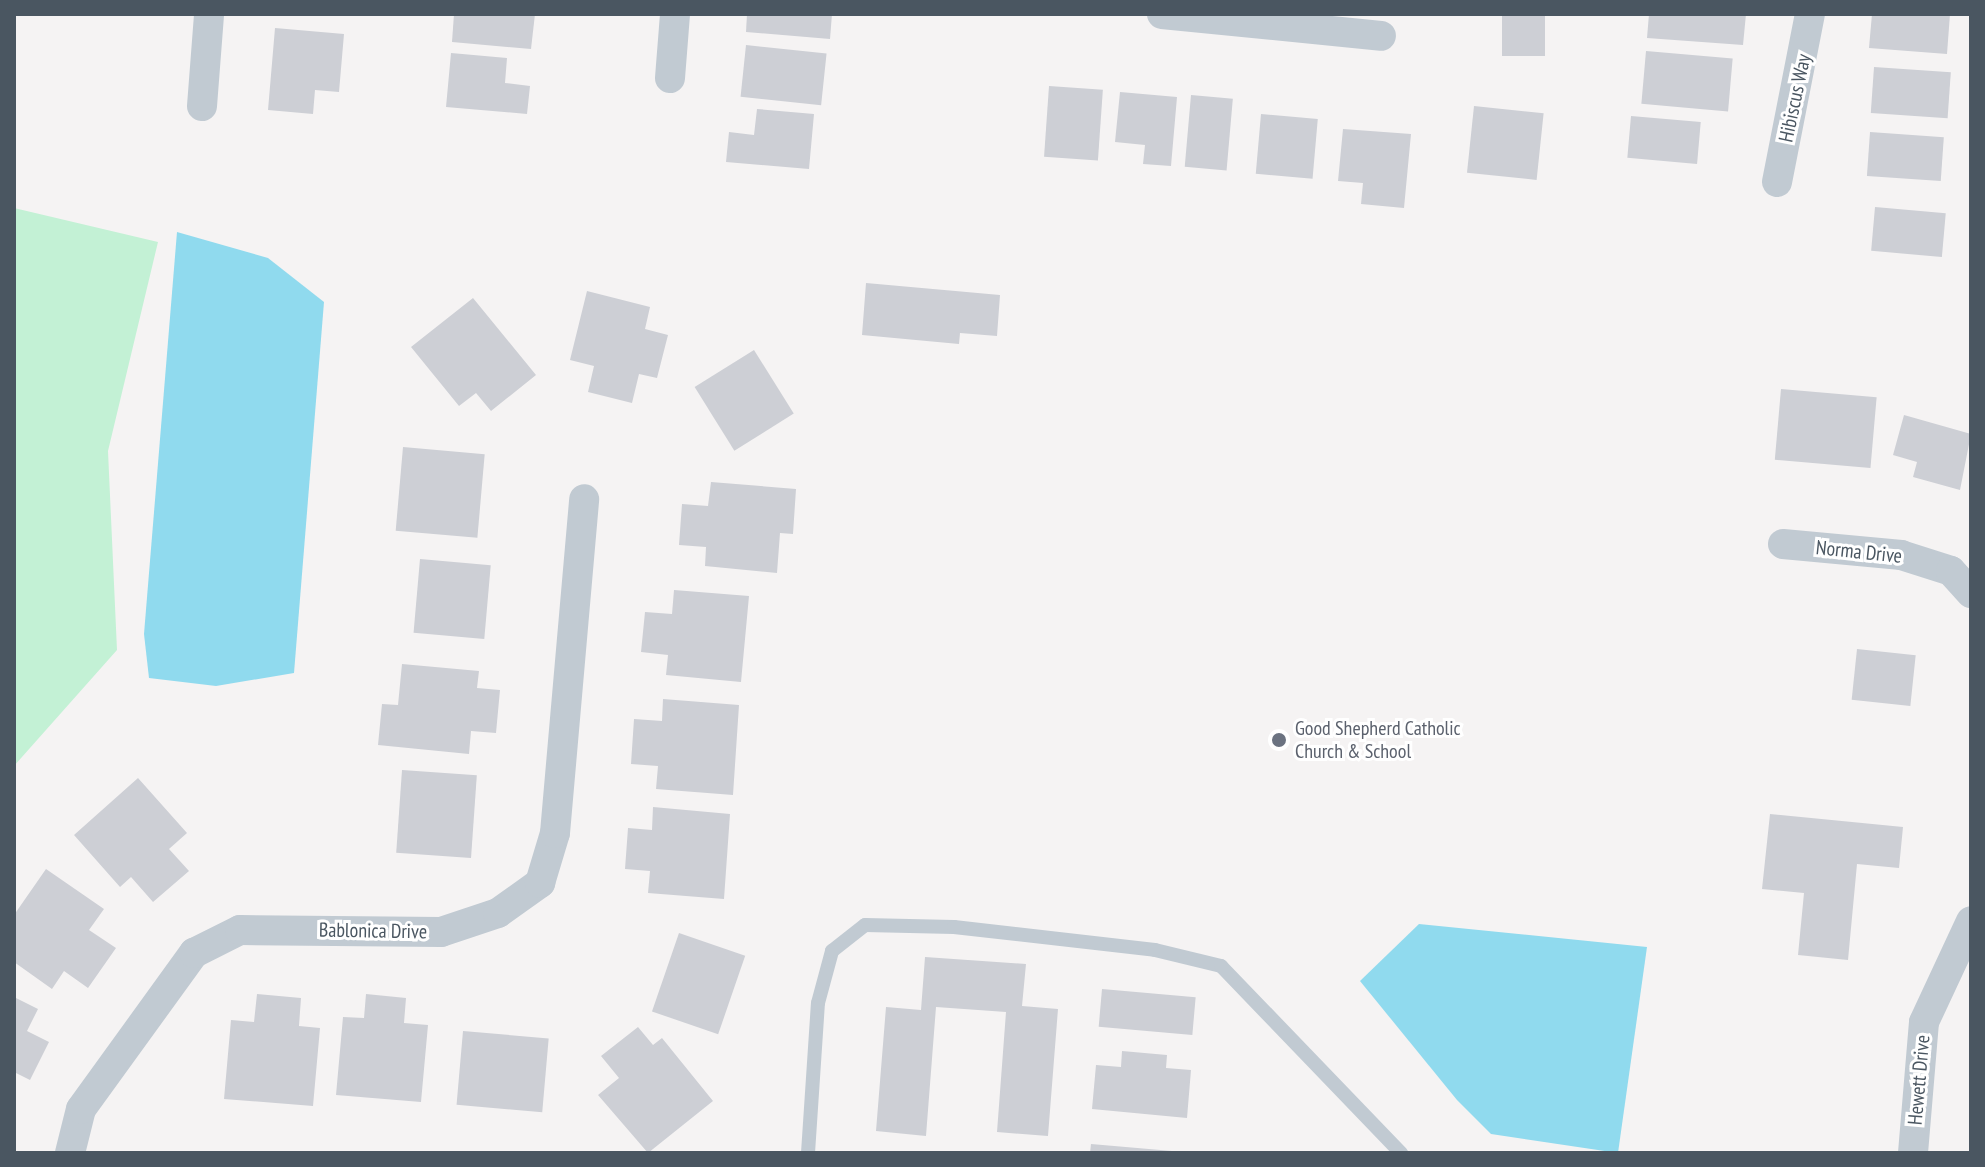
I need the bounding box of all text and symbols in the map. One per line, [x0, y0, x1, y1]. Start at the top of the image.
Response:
street label: Hibiscus Way [1774, 52, 1816, 144]
street label: Norma Drive [1815, 536, 1903, 568]
place label: Good Shepherd Catholic Church & School [1295, 716, 1461, 763]
marker: Good Shepherd Catholic Church & School [1270, 731, 1288, 749]
street label: Bablonica Drive [319, 918, 427, 944]
street label: Hewett Drive [1903, 1034, 1935, 1126]

